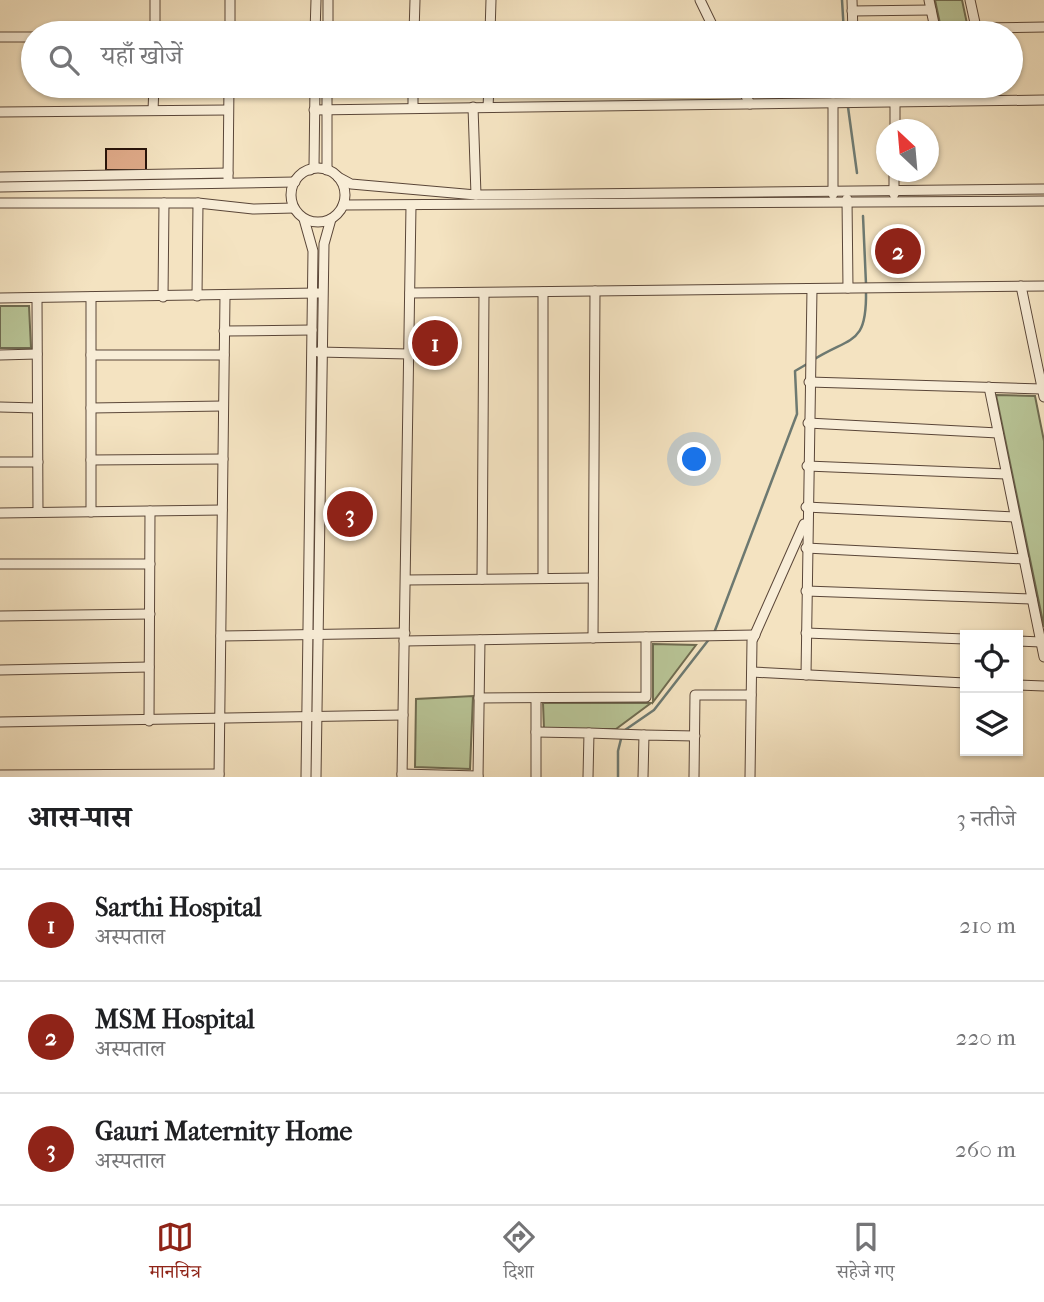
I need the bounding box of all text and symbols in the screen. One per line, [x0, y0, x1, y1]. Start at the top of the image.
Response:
search box [21, 21, 1023, 98]
text: यहाँ खोजें [101, 40, 183, 71]
icon: search [45, 41, 83, 79]
north arrow [876, 119, 939, 182]
pin: 2 [875, 225, 921, 277]
pin: 1 [412, 317, 458, 369]
your location [677, 442, 711, 476]
pin: 3 [327, 488, 373, 540]
map controls [960, 630, 1023, 756]
button: locate [960, 630, 1023, 693]
button: layers [960, 693, 1023, 756]
text: आस-पास [28, 800, 131, 835]
text: 3 नतीजे [956, 805, 1016, 832]
text: Sarthi Hospital [95, 892, 262, 923]
text: 1 [47, 912, 55, 939]
text: 210 m [959, 912, 1016, 939]
text: अस्पताल [95, 923, 165, 950]
text: MSM Hospital [95, 1004, 255, 1035]
text: 2 [45, 1024, 57, 1051]
text: 220 m [956, 1024, 1016, 1051]
text: अस्पताल [95, 1035, 165, 1062]
text: Gauri Maternity Home [95, 1116, 352, 1147]
text: 3 [46, 1136, 56, 1163]
text: 260 m [955, 1136, 1016, 1163]
text: अस्पताल [95, 1147, 165, 1174]
tab: मानचित्र [149, 1218, 201, 1290]
tab: दिशा [500, 1218, 538, 1290]
tab: सहेजे गए [836, 1218, 895, 1290]

